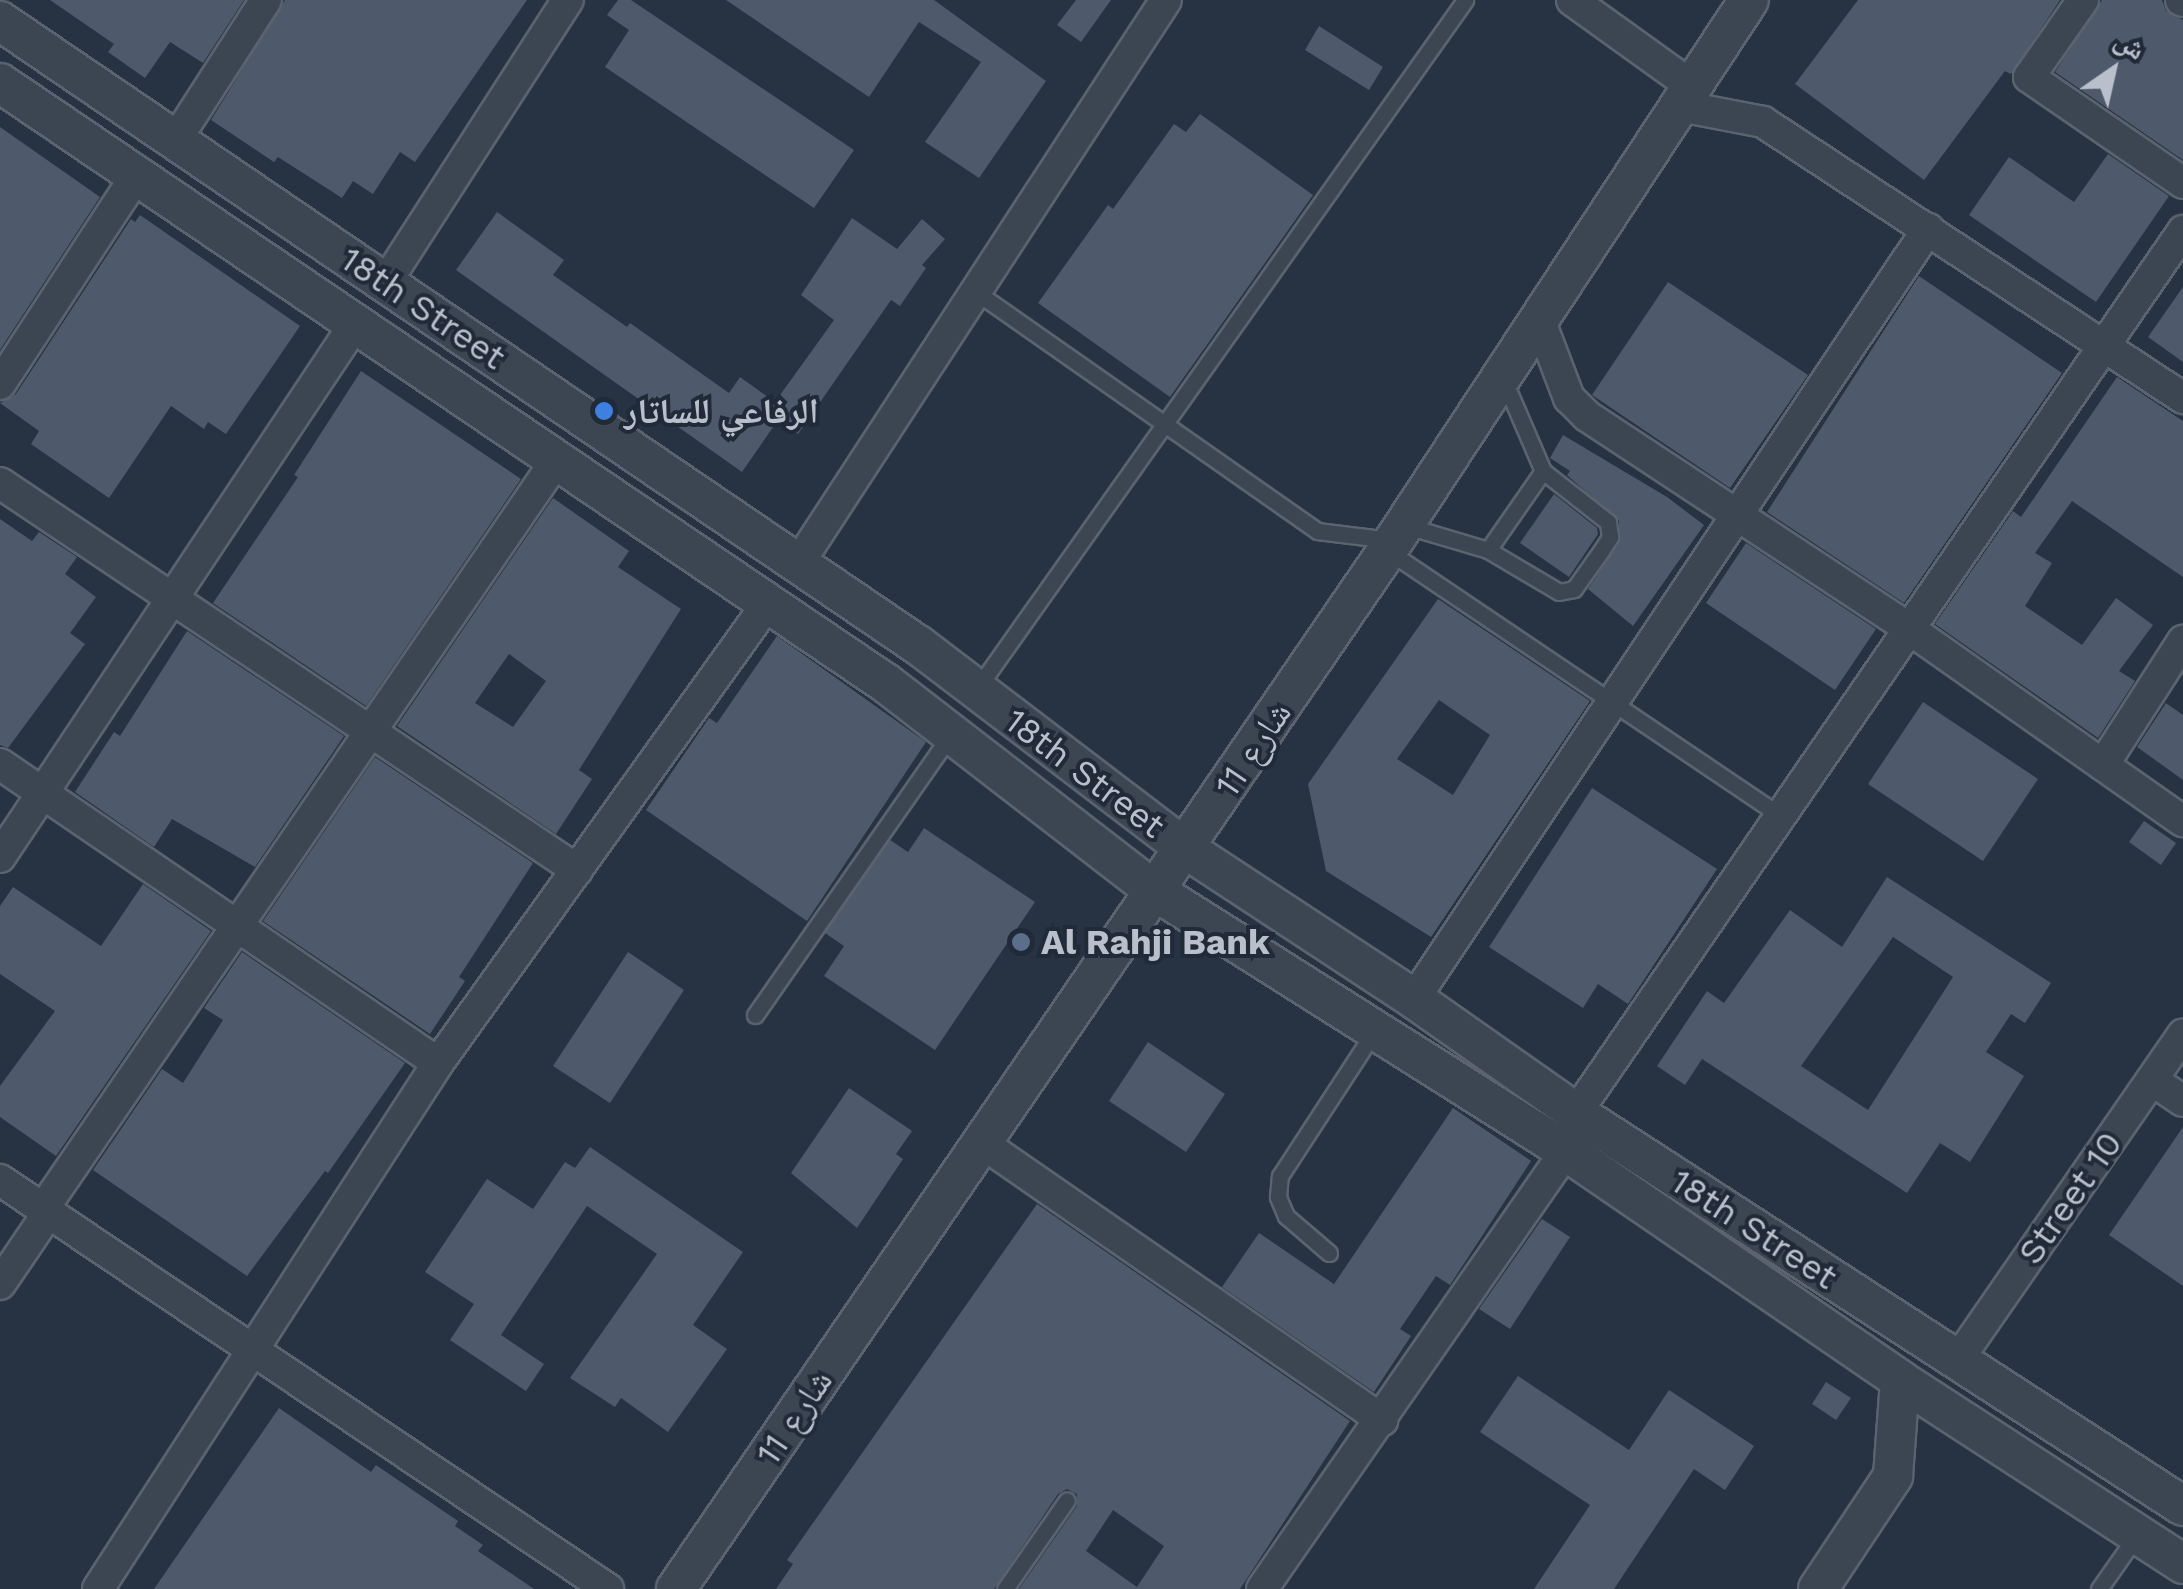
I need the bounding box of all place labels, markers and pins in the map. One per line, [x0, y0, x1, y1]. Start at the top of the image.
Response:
place label: الرفاعي للساتار [624, 390, 819, 432]
marker: الرفاعي للساتار [593, 400, 615, 422]
place label: Al Rahji Bank [1041, 921, 1270, 963]
marker: Al Rahji Bank [1010, 931, 1032, 953]

